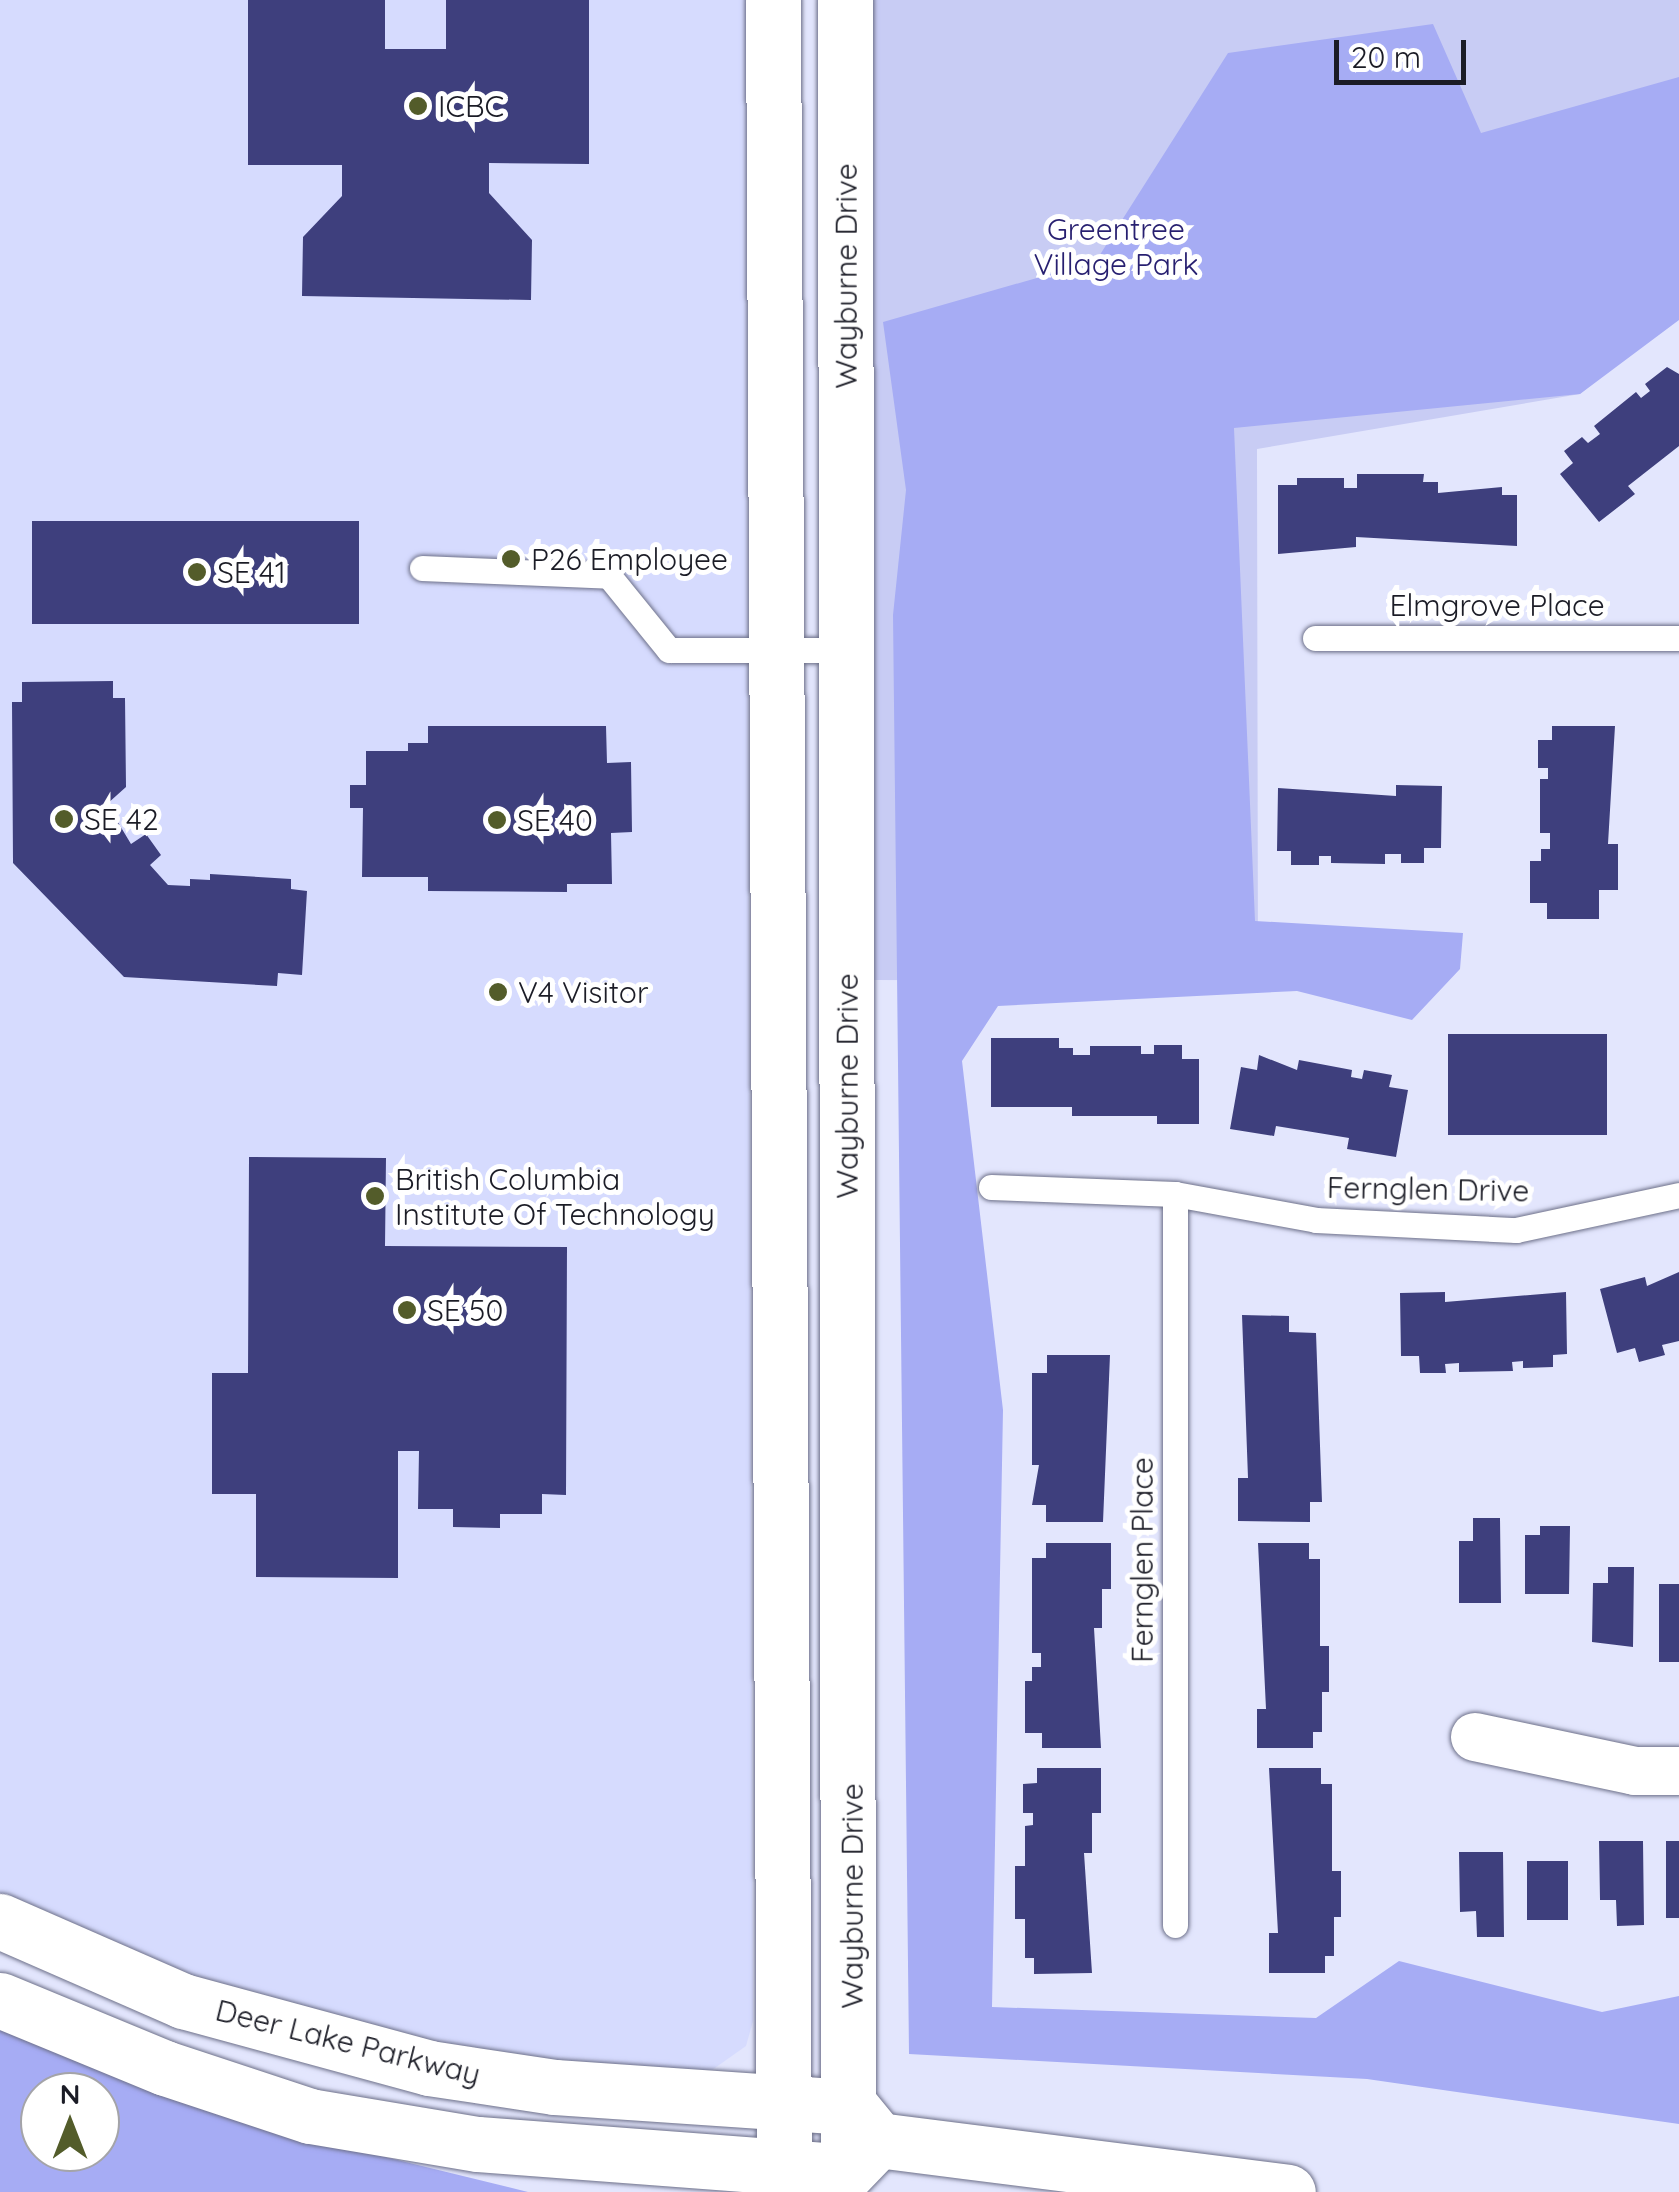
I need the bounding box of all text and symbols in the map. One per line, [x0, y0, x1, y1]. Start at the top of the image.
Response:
scale bar [1339, 20, 1472, 82]
text: 20 m [1351, 38, 1421, 76]
place label: ICBC [438, 88, 504, 124]
marker: ICBC [407, 95, 429, 117]
street label: Wayburne Drive [828, 163, 864, 389]
park label: Greentree Village Park [1033, 211, 1199, 282]
place label: P26 Employee [531, 541, 728, 577]
marker: P26 Employee [500, 548, 522, 570]
place label: SE 41 [217, 554, 286, 590]
marker: SE 41 [186, 561, 208, 583]
street label: Elmgrove Place [1389, 587, 1605, 623]
place label: SE 42 [84, 801, 159, 837]
place label: SE 40 [517, 802, 593, 838]
marker: SE 42 [53, 808, 75, 830]
marker: SE 40 [486, 809, 508, 831]
street label: Wayburne Drive [829, 973, 865, 1199]
place label: V4 Visitor [518, 974, 648, 1010]
marker: V4 Visitor [487, 981, 509, 1003]
place label: British Columbia Institute Of Technology [395, 1161, 715, 1232]
street label: Fernglen Drive [1327, 1169, 1529, 1209]
marker: British Columbia Institute Of Technology [364, 1185, 386, 1207]
place label: SE 50 [427, 1292, 503, 1328]
marker: SE 50 [396, 1299, 418, 1321]
street label: Fernglen Place [1124, 1457, 1160, 1663]
street label: Wayburne Drive [834, 1783, 870, 2009]
street label: Deer Lake Parkway [212, 1992, 484, 2092]
north arrow [20, 2072, 120, 2172]
text: N [60, 2076, 80, 2111]

